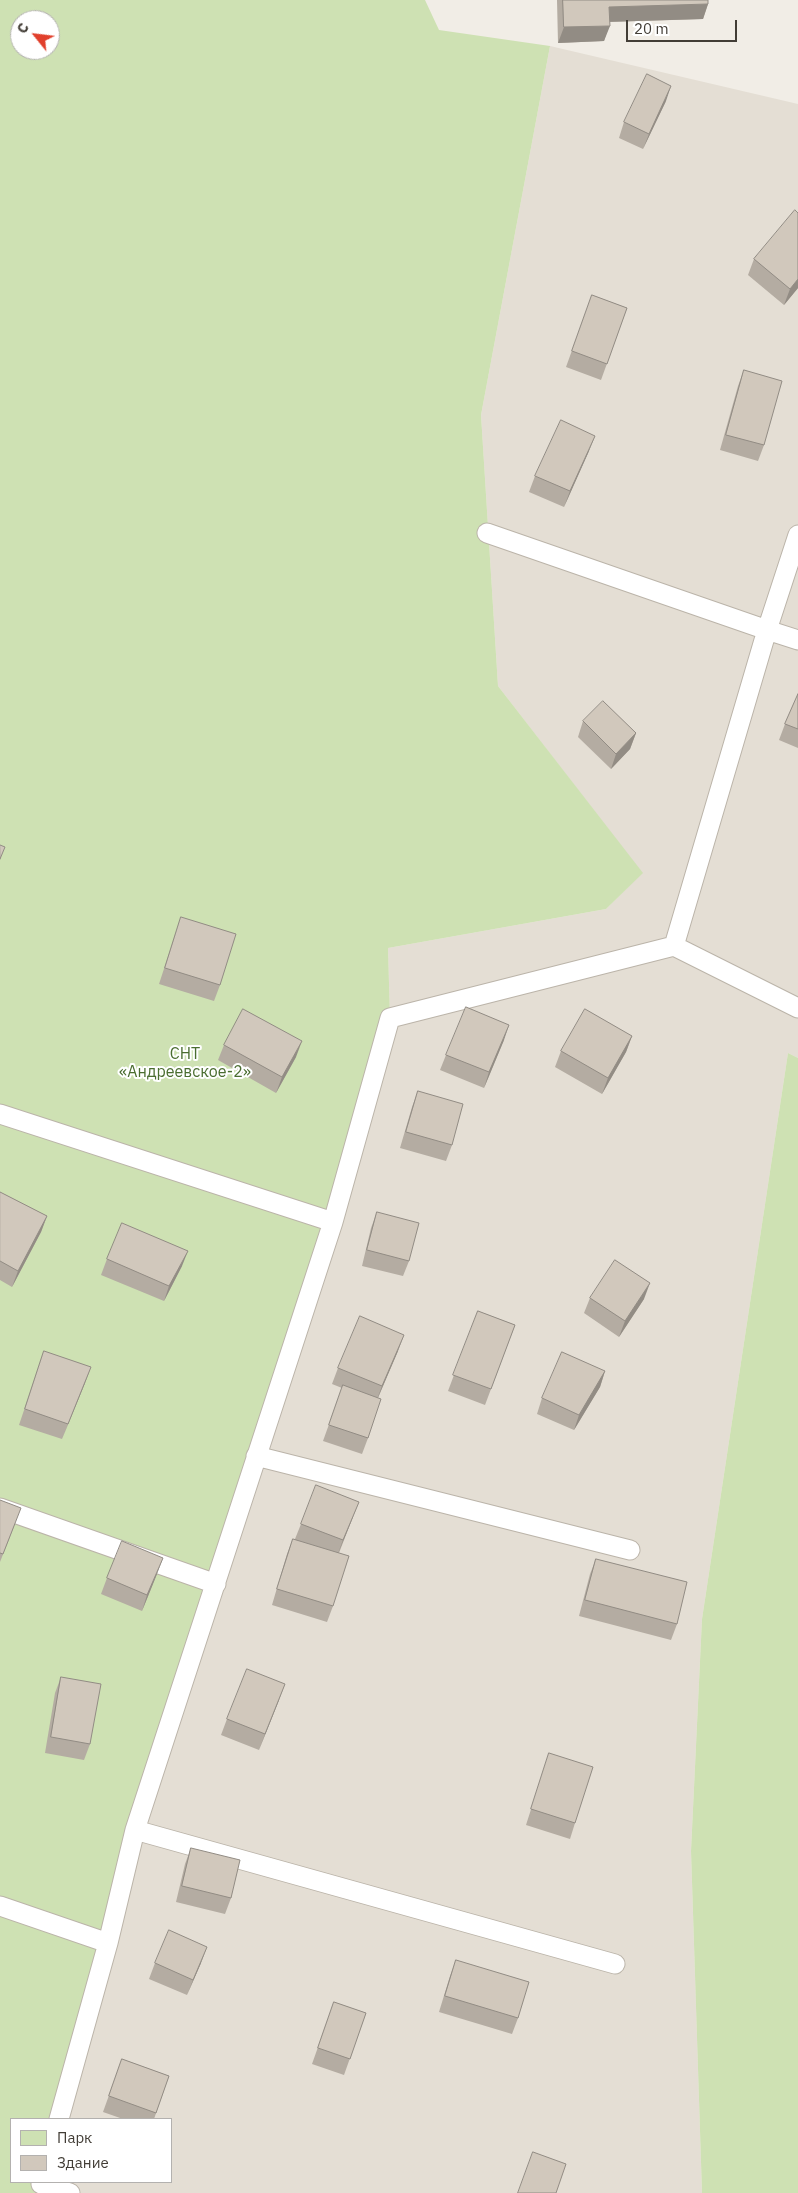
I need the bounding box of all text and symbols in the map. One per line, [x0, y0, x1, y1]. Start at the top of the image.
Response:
north arrow [10, 10, 60, 60]
scale bar [628, 10, 739, 42]
text: 20 m [634, 19, 669, 38]
text: С [13, 20, 33, 37]
park label: СНТ «Андреевское-2» [119, 1044, 251, 1082]
legend [10, 2118, 172, 2183]
text: Парк [57, 2128, 92, 2147]
text: Здание [57, 2153, 109, 2172]

